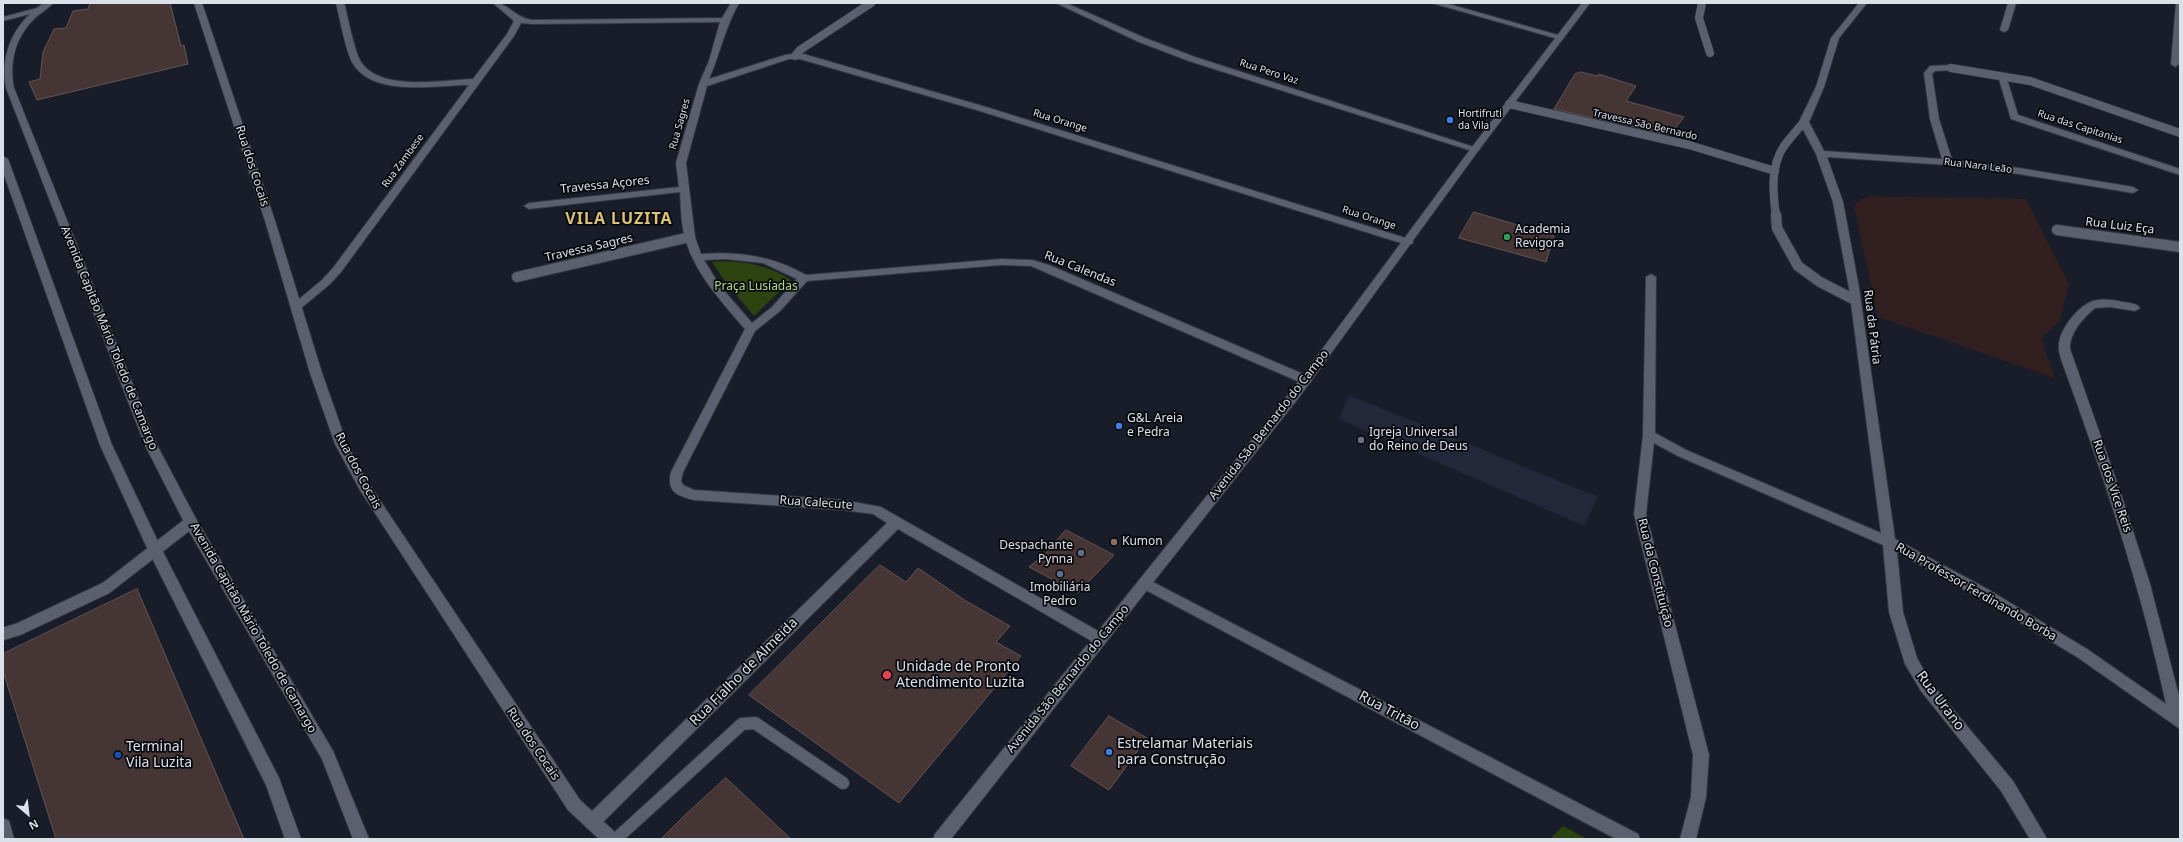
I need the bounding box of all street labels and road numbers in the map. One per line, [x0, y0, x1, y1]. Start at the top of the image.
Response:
street label: Rua Pero Vaz [1238, 57, 1300, 87]
street label: Rua Sagres [667, 97, 693, 151]
street label: Rua Orange [1032, 107, 1088, 135]
street label: Travessa São Bernardo [1591, 107, 1699, 143]
street label: Rua das Capitanias [2036, 108, 2124, 146]
street label: Rua dos Cocais [232, 124, 272, 208]
street label: Rua Zambese [379, 132, 427, 190]
street label: Rua Nara Leão [1943, 156, 2013, 176]
street label: Travessa Açores [560, 173, 650, 197]
street label: Rua Orange [1341, 204, 1397, 232]
street label: Rua Luiz Eça [2085, 215, 2155, 237]
street label: Avenida Capitão Mário Toledo de Camargo [57, 224, 161, 452]
street label: Travessa Sagres [544, 231, 634, 265]
street label: Rua Calendas [1042, 248, 1118, 290]
street label: Rua da Pátria [1860, 289, 1884, 365]
street label: Avenida São Bernardo do Campo [1206, 347, 1332, 503]
street label: Rua dos Cocais [332, 430, 384, 512]
street label: Rua dos Vice Reis [2089, 438, 2135, 534]
street label: Rua Calecute [779, 493, 853, 513]
street label: Rua da Constituição [1634, 517, 1676, 629]
street label: Avenida Capitão Mário Toledo de Camargo [187, 520, 319, 736]
street label: Rua Professor Ferdinando Borba [1893, 540, 2059, 644]
street label: Avenida São Bernardo do Campo [1004, 602, 1132, 756]
street label: Rua Fialho de Almeida [687, 615, 801, 729]
street label: Rua Urano [1912, 668, 1968, 734]
street label: Rua Tritão [1356, 688, 1422, 734]
street label: Rua dos Cocais [503, 705, 563, 783]

